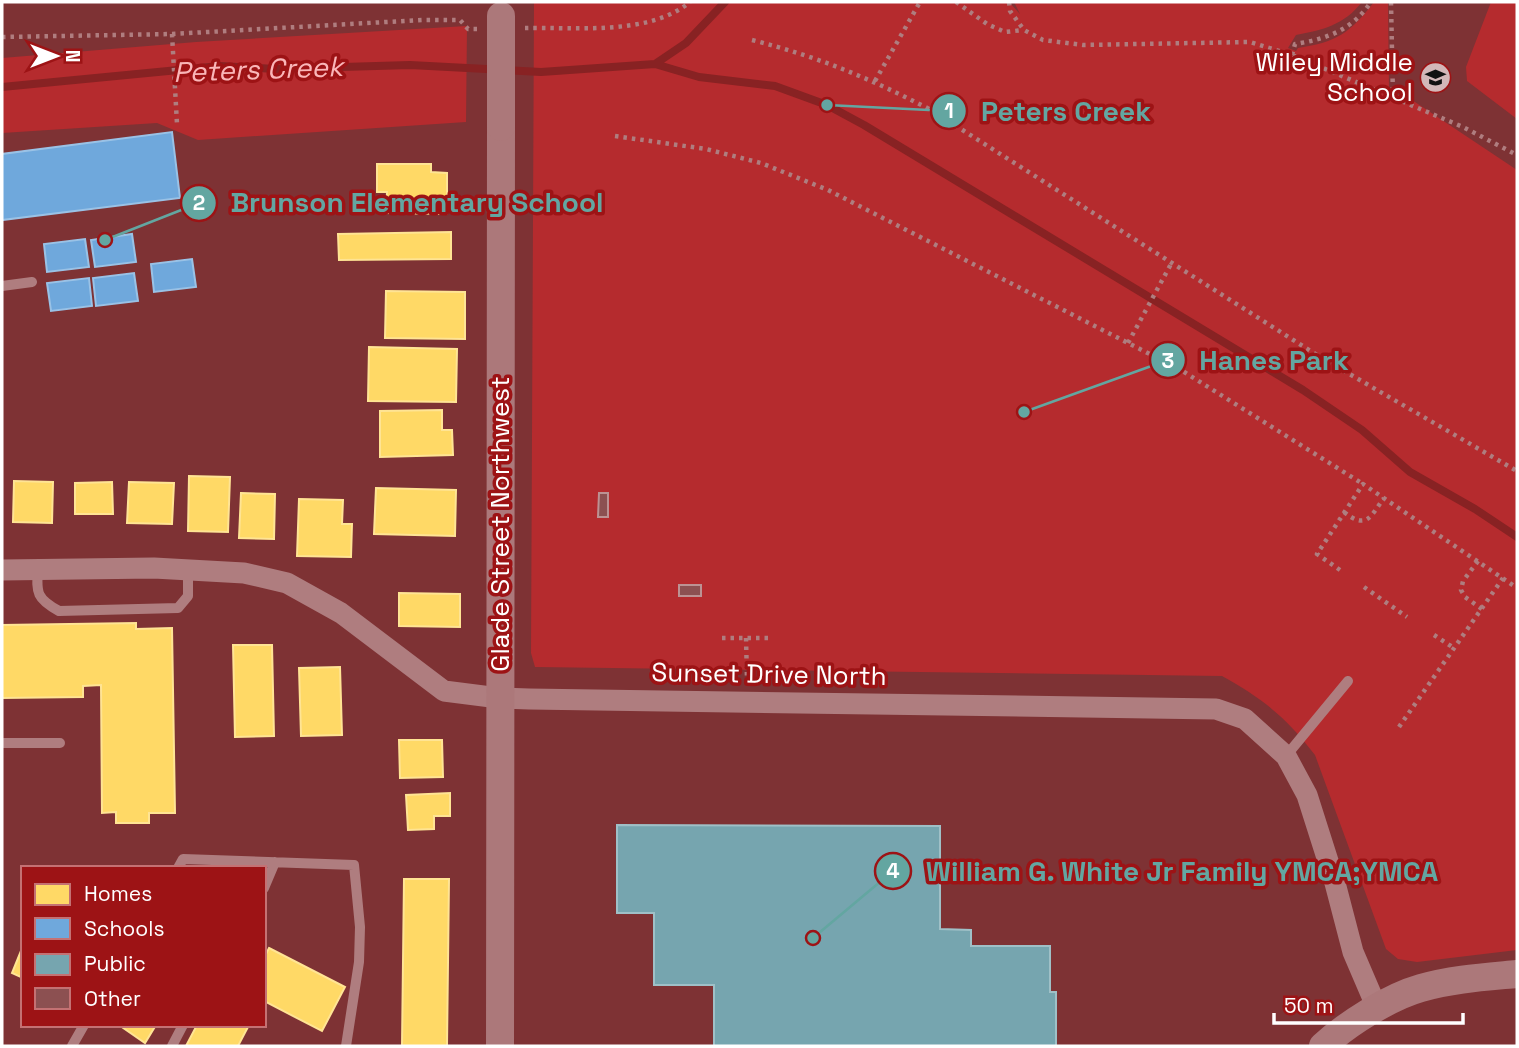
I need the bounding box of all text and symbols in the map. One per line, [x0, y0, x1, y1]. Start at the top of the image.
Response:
north arrow [21, 21, 91, 91]
place label: Wiley Middle School [1255, 45, 1413, 109]
water label: Peters Creek [173, 48, 346, 90]
text: N [60, 50, 85, 62]
school or university icon: Wiley Middle School [1419, 60, 1453, 94]
callout: Peters Creek [932, 86, 1165, 135]
text: Peters Creek [981, 93, 1151, 129]
text: 1 [944, 97, 954, 124]
callout: Brunson Elementary School [182, 178, 618, 227]
text: Brunson Elementary School [230, 184, 604, 220]
text: 2 [193, 189, 205, 216]
callout: Hanes Park [1151, 336, 1363, 385]
text: Hanes Park [1199, 342, 1349, 378]
text: 3 [1162, 347, 1174, 374]
street label: Glade Street Northwest [483, 376, 517, 672]
street label: Sunset Drive North [651, 655, 887, 693]
callout: William G. White Jr Family YMCA;YMCA [876, 846, 1452, 895]
text: William G. White Jr Family YMCA;YMCA [926, 853, 1438, 889]
text: 4 [886, 857, 900, 884]
legend [21, 866, 266, 1027]
text: Homes [84, 880, 152, 907]
text: Schools [84, 915, 164, 942]
text: Public [84, 950, 146, 977]
scale bar [1274, 982, 1463, 1026]
text: Other [84, 985, 141, 1012]
text: 50 m [1284, 992, 1334, 1019]

